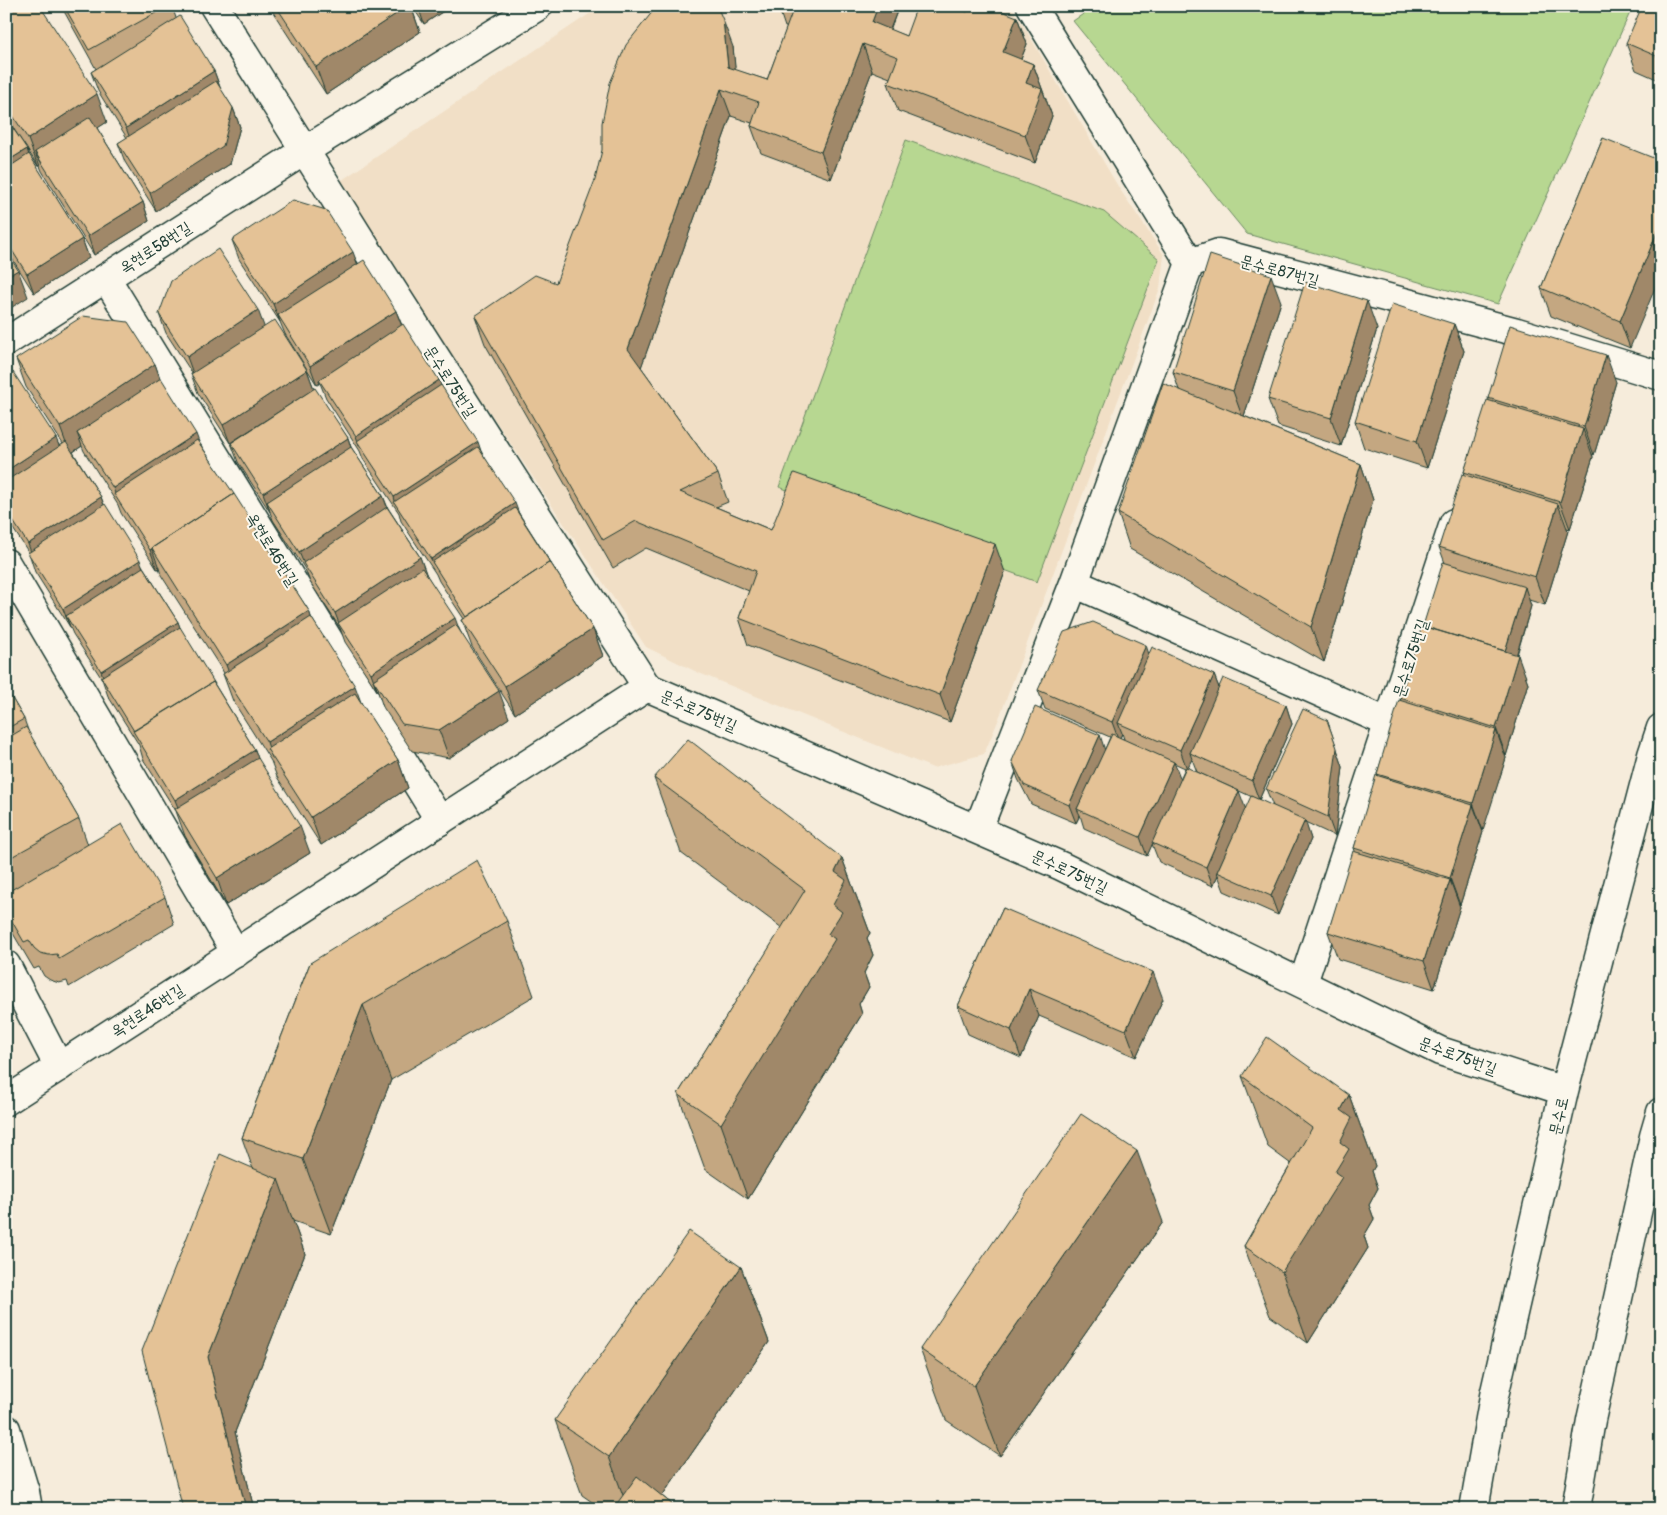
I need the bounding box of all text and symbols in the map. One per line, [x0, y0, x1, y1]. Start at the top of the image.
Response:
street label: 옥현로58번길 [116, 217, 195, 278]
street label: 문수로87번길 [1238, 251, 1322, 291]
street label: 문수로75번길 [420, 342, 481, 421]
street label: 옥현로46번길 [242, 509, 303, 590]
street label: 문수로75번길 [1389, 616, 1433, 700]
street label: 문수로75번길 [657, 686, 740, 736]
street label: 문수로75번길 [1028, 846, 1111, 898]
street label: 옥현로46번길 [107, 980, 188, 1042]
street label: 문수로75번길 [1416, 1033, 1499, 1079]
street label: 문수로 [1545, 1095, 1573, 1137]

